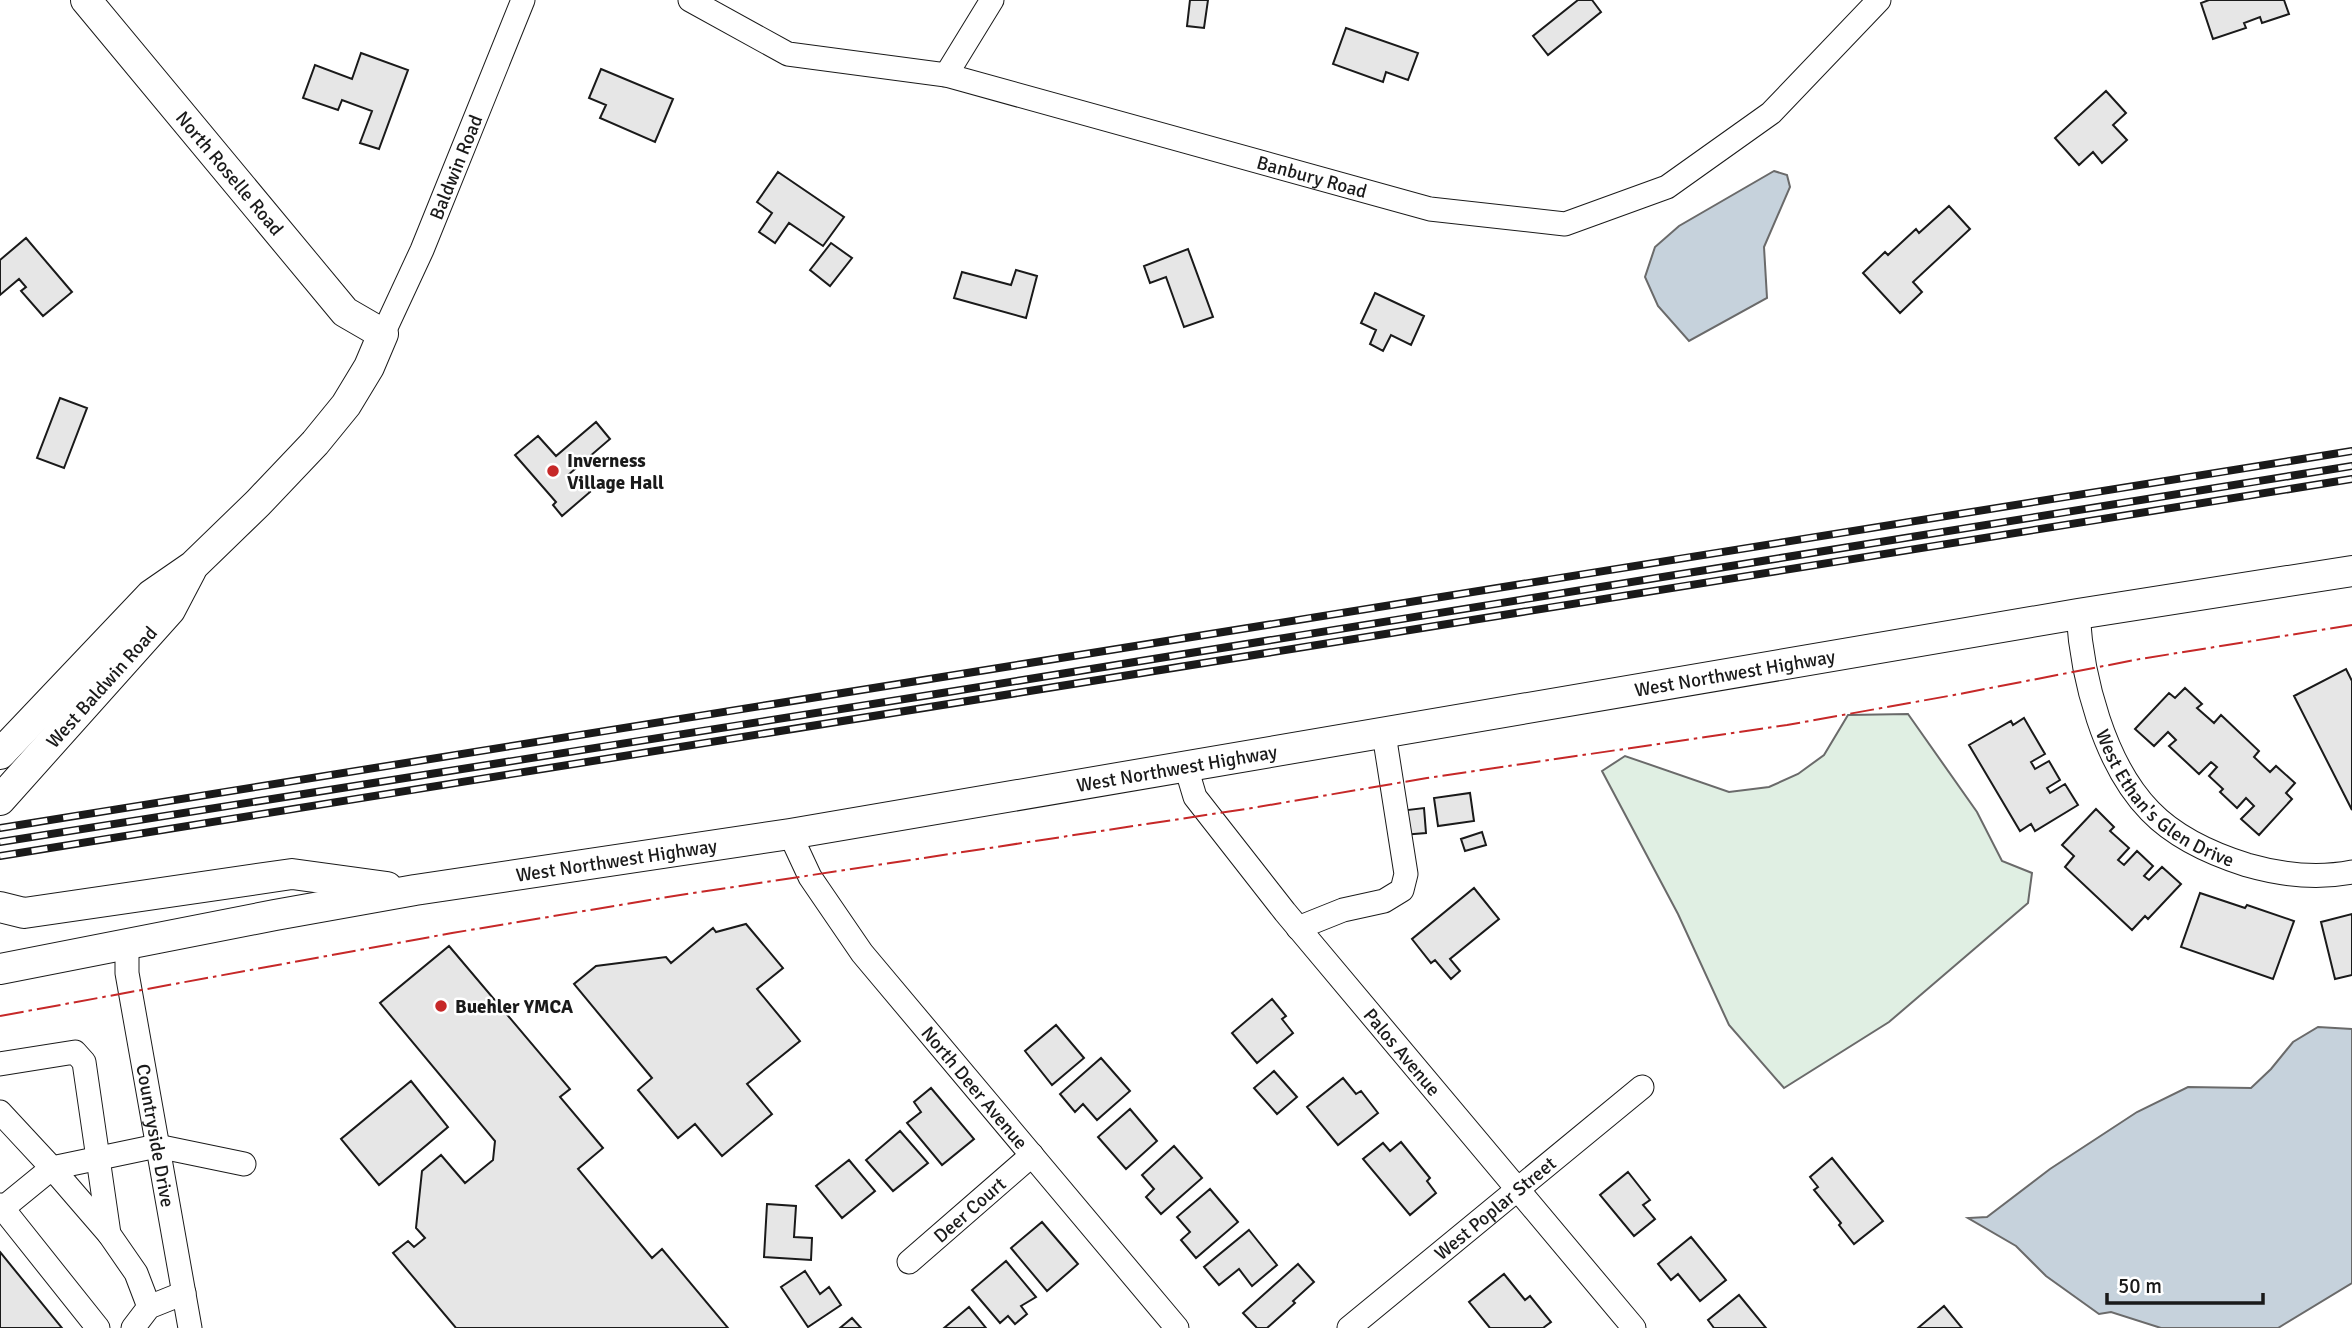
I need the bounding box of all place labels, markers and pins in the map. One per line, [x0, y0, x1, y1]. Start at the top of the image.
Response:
place label: Inverness Village Hall [567, 449, 664, 495]
marker: Inverness Village Hall [545, 463, 561, 479]
place label: Buehler YMCA [455, 995, 573, 1019]
marker: Buehler YMCA [433, 998, 449, 1014]

